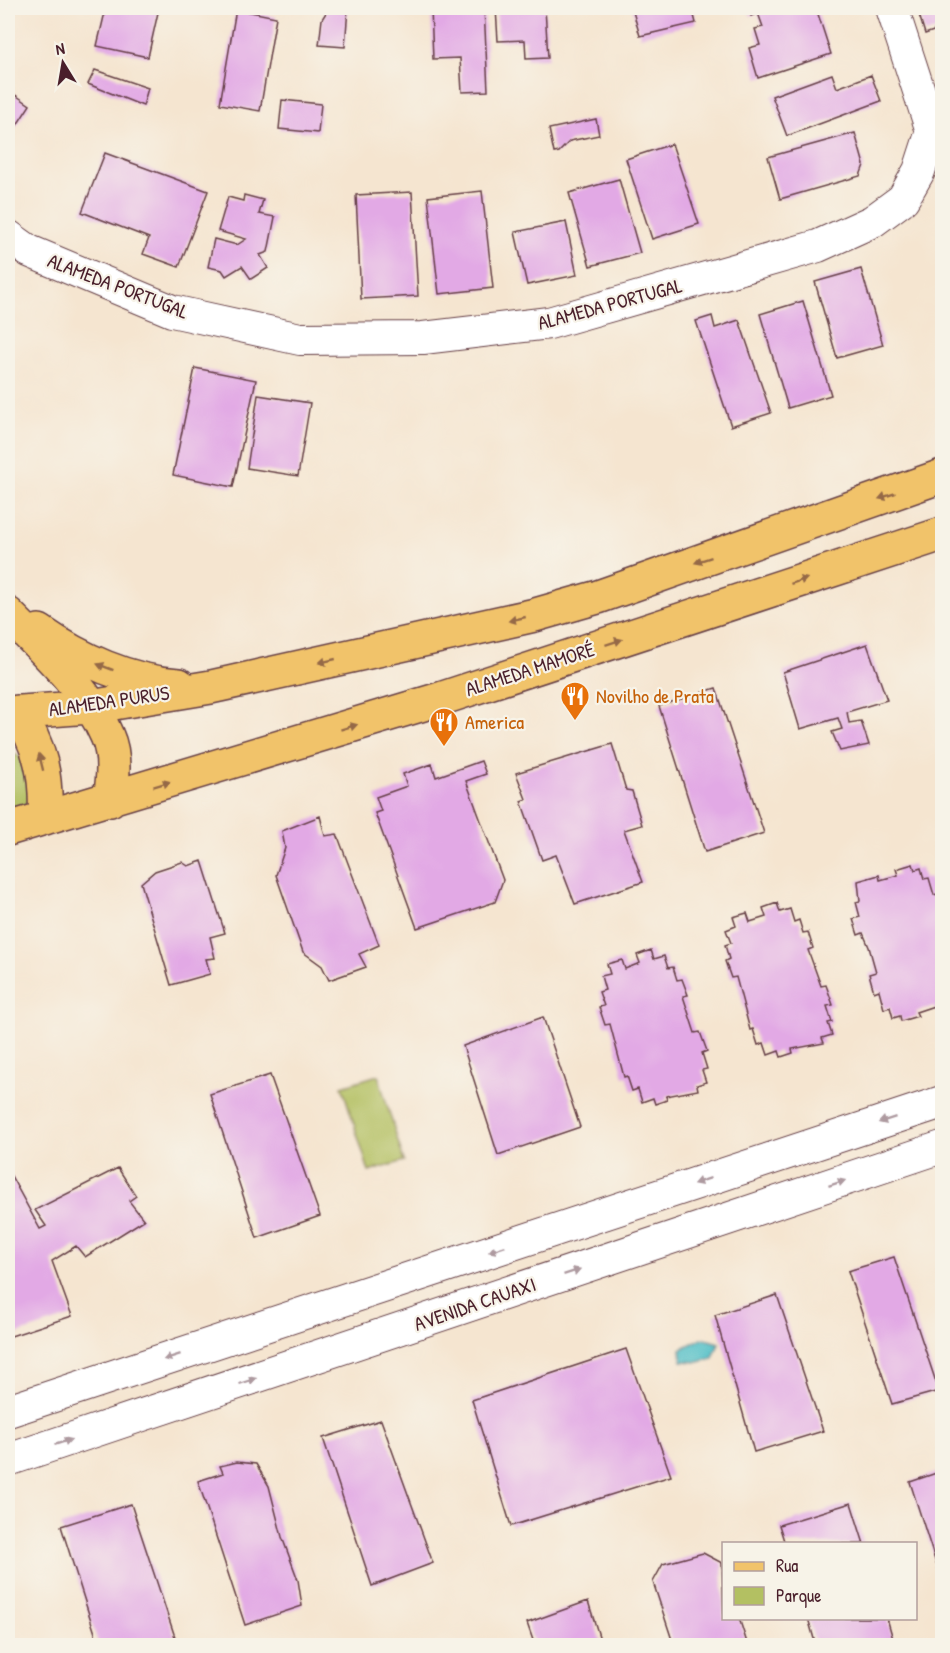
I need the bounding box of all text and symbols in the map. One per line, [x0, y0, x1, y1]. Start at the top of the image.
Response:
north arrow [33, 33, 93, 93]
text: N [54, 37, 67, 60]
street label: ALAMEDA PORTUGAL [44, 246, 192, 325]
street label: ALAMEDA PORTUGAL [535, 271, 685, 336]
one-way arrow [878, 491, 896, 501]
one-way arrow [694, 555, 712, 565]
one-way arrow [791, 576, 809, 585]
one-way arrow [508, 614, 527, 624]
street label: ALAMEDA MAMORÉ [462, 635, 598, 702]
one-way arrow [605, 636, 623, 646]
one-way arrow [317, 657, 336, 666]
one-way arrow [96, 661, 114, 671]
street label: ALAMEDA PURUS [47, 679, 171, 722]
restaurant icon: Novilho de Prata [559, 680, 591, 722]
place label: Novilho de Prata [596, 682, 714, 709]
restaurant icon: America [428, 706, 460, 748]
place label: America [465, 708, 524, 735]
one-way arrow [340, 722, 358, 731]
one-way arrow [36, 753, 46, 771]
one-way arrow [153, 779, 171, 788]
one-way arrow [878, 1115, 896, 1125]
one-way arrow [693, 1176, 711, 1186]
one-way arrow [828, 1177, 846, 1187]
one-way arrow [488, 1245, 506, 1255]
one-way arrow [563, 1266, 581, 1276]
street label: AVENIDA CAUAXI [410, 1270, 539, 1337]
one-way arrow [163, 1353, 181, 1363]
one-way arrow [239, 1376, 257, 1386]
one-way arrow [54, 1437, 72, 1446]
legend [722, 1542, 917, 1620]
text: Rua [776, 1553, 798, 1578]
text: Parque [776, 1583, 821, 1608]

